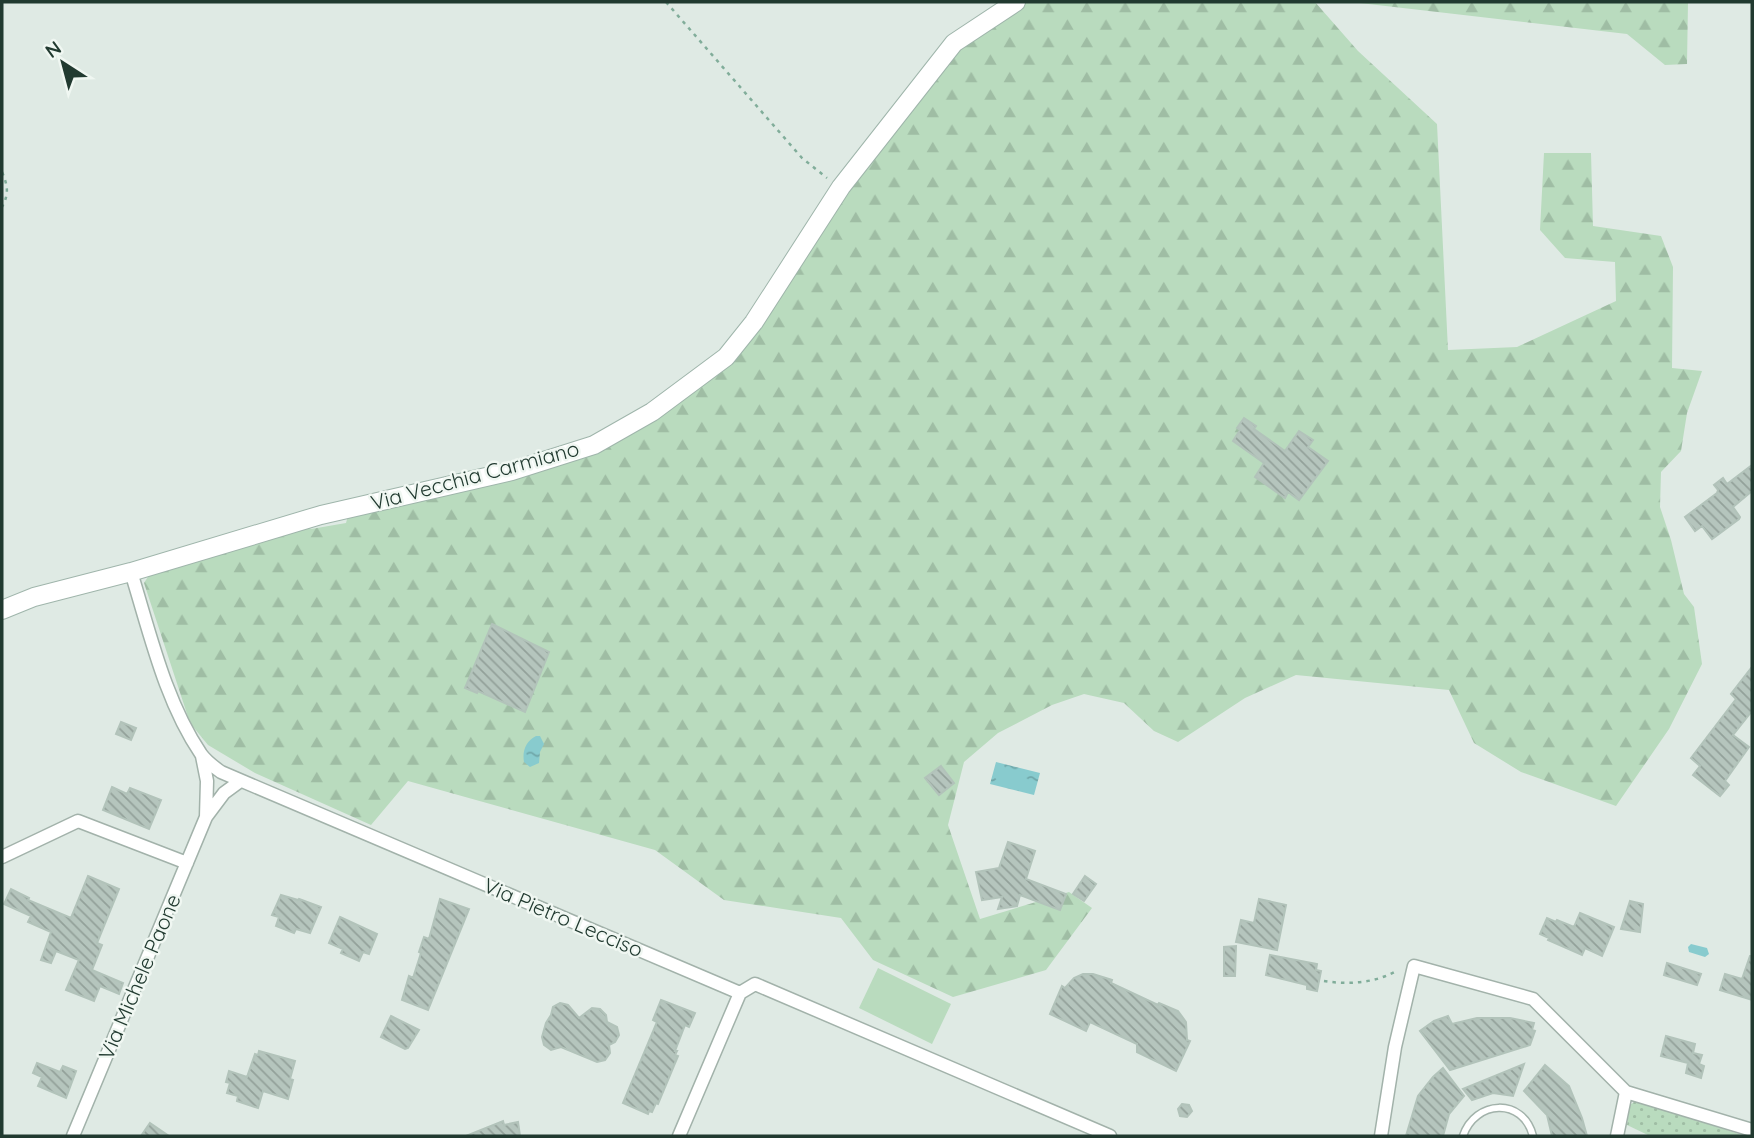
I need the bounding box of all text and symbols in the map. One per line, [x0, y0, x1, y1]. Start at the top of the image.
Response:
north arrow [28, 28, 98, 98]
text: N [40, 35, 66, 63]
street label: Via Vecchia Carmiano [368, 435, 582, 515]
street label: Via Pietro Lecciso [480, 872, 647, 962]
street label: Via Michele Paone [92, 890, 186, 1063]

